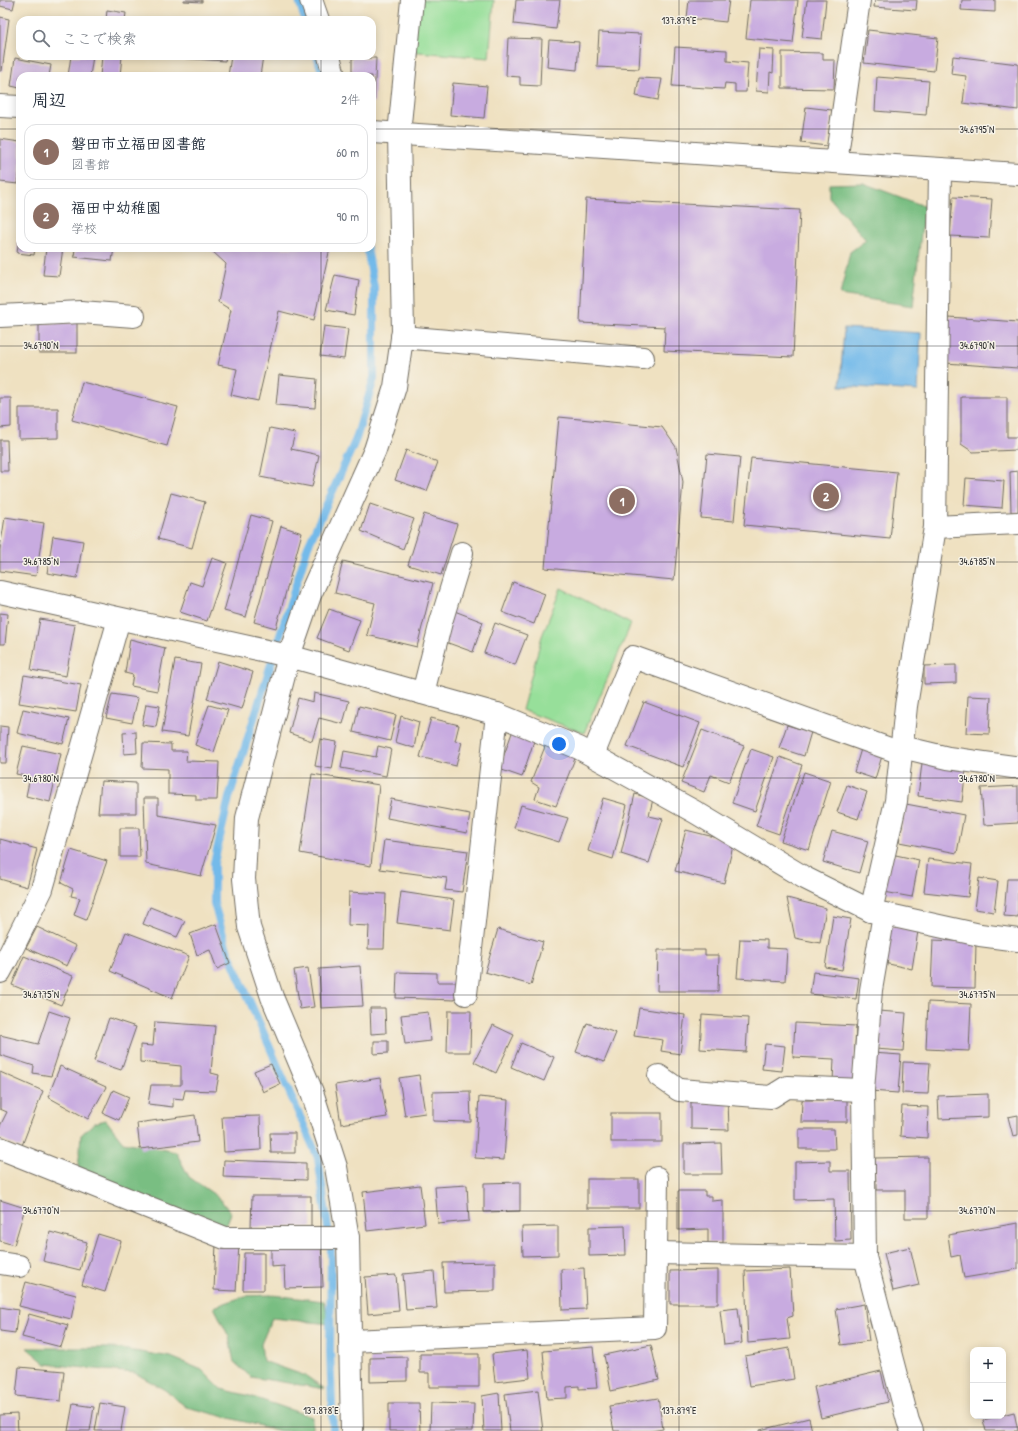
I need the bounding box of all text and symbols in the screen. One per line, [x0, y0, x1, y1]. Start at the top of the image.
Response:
text: 137.879°E [662, 14, 697, 27]
search box [16, 16, 376, 60]
icon: search [30, 27, 52, 49]
text: ここで検索 [62, 28, 137, 49]
text: 周辺 [32, 88, 66, 111]
text: 2件 [341, 90, 360, 108]
text: 34.6795°N [960, 123, 994, 136]
text: 磐田市立福田図書館 [71, 133, 206, 154]
text: 1 [44, 143, 48, 161]
text: 60 m [336, 143, 359, 161]
text: 図書館 [71, 155, 110, 173]
text: 福田中幼稚園 [71, 197, 161, 218]
text: 2 [43, 207, 49, 225]
text: 90 m [337, 207, 359, 225]
text: 学校 [71, 219, 97, 237]
text: 34.6790°N [23, 339, 59, 352]
text: 34.6790°N [959, 339, 995, 352]
pin: 2 [813, 481, 839, 511]
pin: 1 [609, 486, 635, 516]
text: 34.6785°N [23, 555, 59, 568]
text: 34.6785°N [959, 555, 995, 568]
your location [549, 734, 569, 754]
text: 34.6780°N [23, 772, 59, 785]
text: 34.6780°N [959, 772, 995, 785]
text: 34.6775°N [23, 988, 59, 1001]
text: 34.6775°N [959, 988, 995, 1001]
text: 34.6770°N [23, 1204, 59, 1217]
text: 34.6770°N [959, 1204, 995, 1217]
map controls [970, 1347, 1006, 1419]
button: + [970, 1347, 1006, 1383]
button: − [970, 1383, 1006, 1419]
text: 137.878°E [303, 1404, 339, 1417]
text: 137.879°E [662, 1404, 697, 1417]

